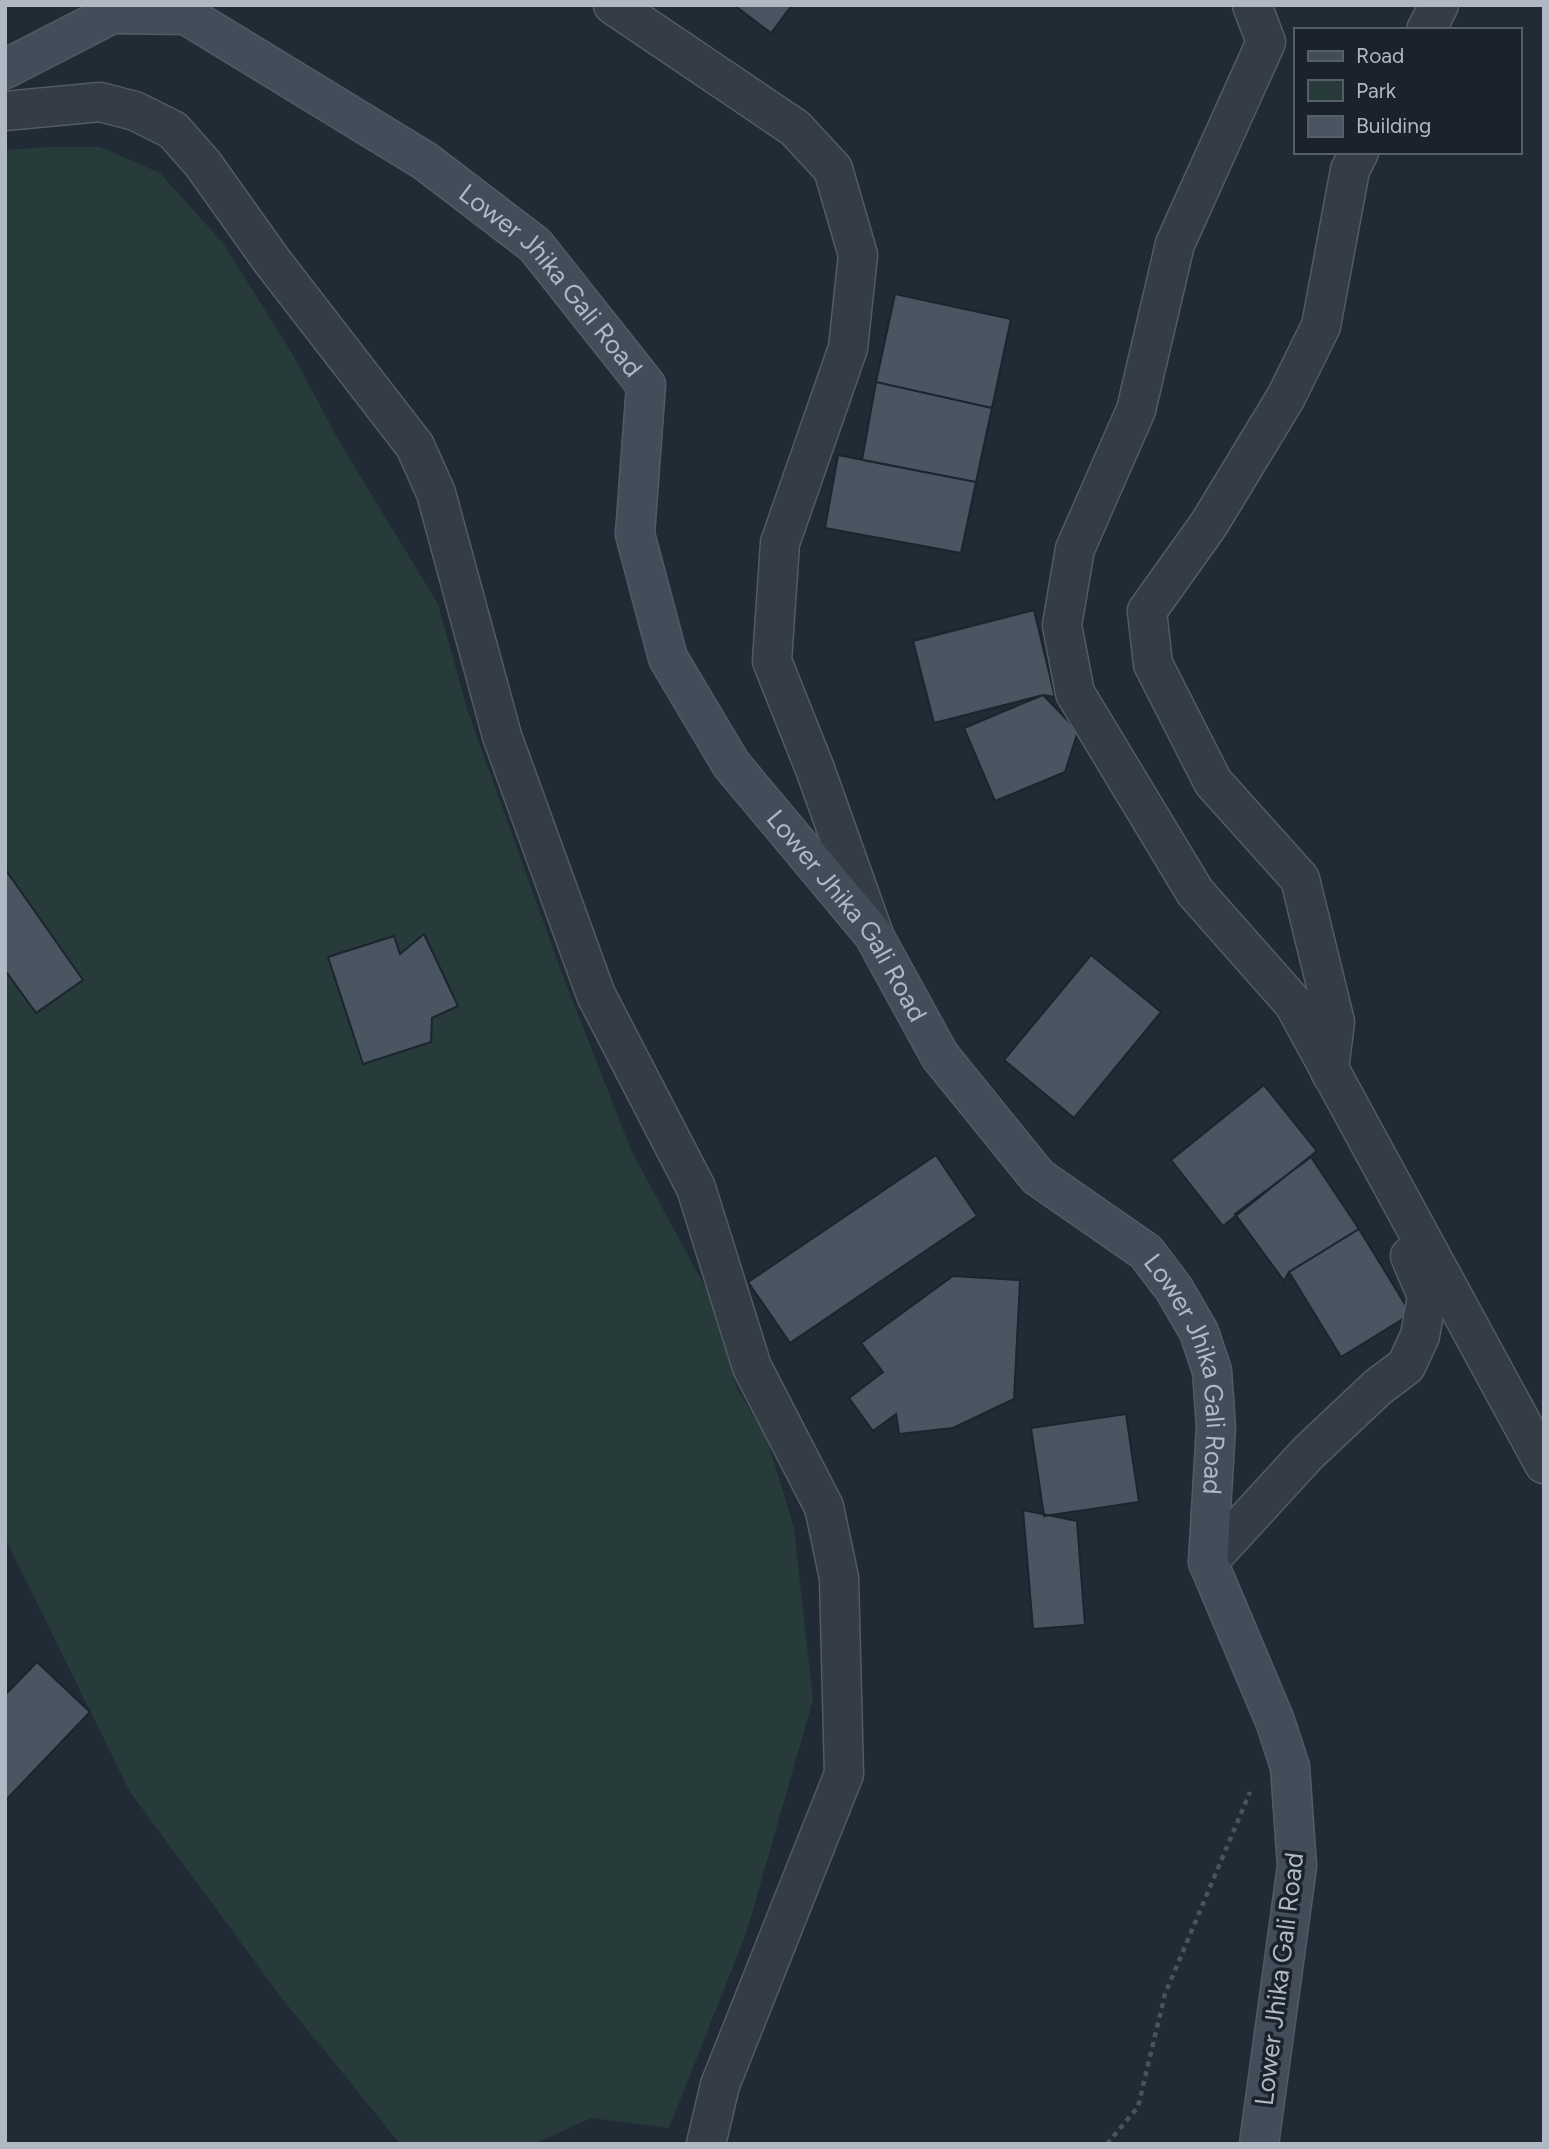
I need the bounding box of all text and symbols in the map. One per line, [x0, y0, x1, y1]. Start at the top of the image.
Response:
legend [1294, 28, 1521, 154]
text: Road [1356, 43, 1404, 68]
text: Park [1356, 78, 1397, 103]
text: Building [1356, 113, 1431, 138]
street label: Lower Jhika Gali Road [453, 177, 649, 383]
street label: Lower Jhika Gali Road [760, 803, 934, 1027]
street label: Lower Jhika Gali Road [1137, 1247, 1232, 1496]
street label: Lower Jhika Gali Road [1248, 1851, 1310, 2107]

